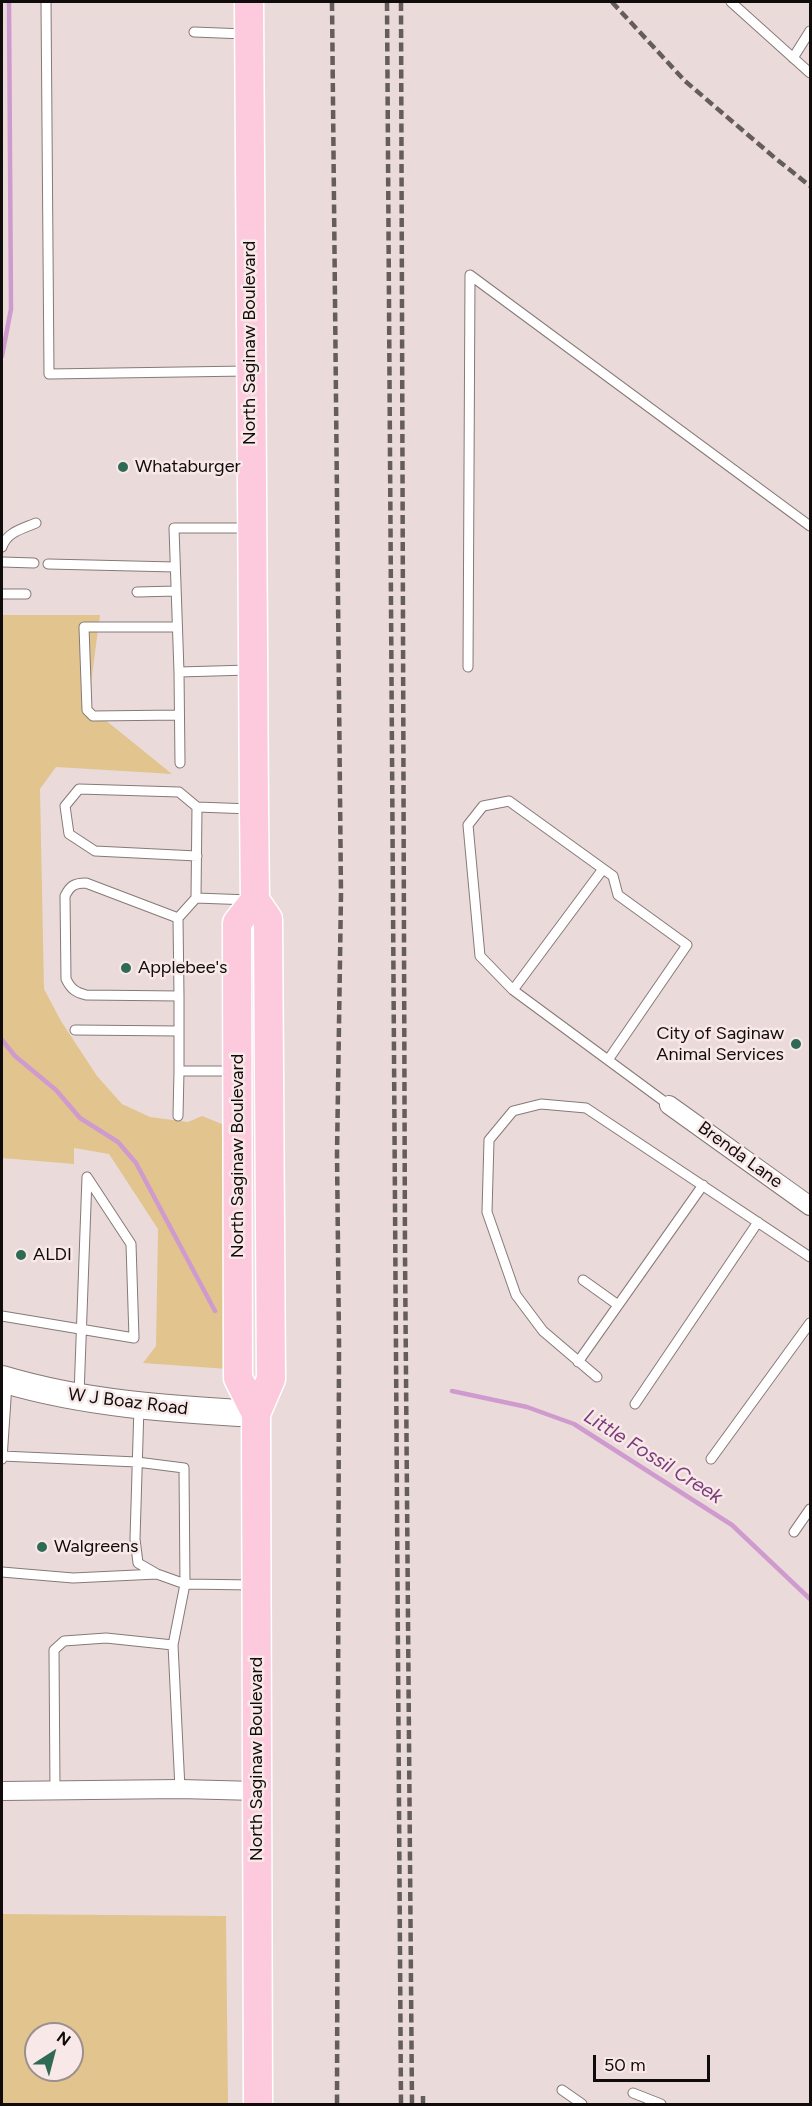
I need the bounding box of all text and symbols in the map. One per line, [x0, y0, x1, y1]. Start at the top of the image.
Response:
street label: North Saginaw Boulevard [239, 241, 261, 445]
place label: Whataburger [135, 456, 241, 478]
marker: Whataburger [116, 460, 130, 474]
place label: Applebee's [138, 957, 227, 979]
marker: Applebee's [119, 961, 133, 975]
place label: City of Saginaw Animal Services [656, 1023, 784, 1066]
marker: City of Saginaw Animal Services [789, 1037, 803, 1051]
street label: North Saginaw Boulevard [227, 1054, 249, 1258]
street label: Brenda Lane [693, 1117, 787, 1193]
place label: ALDI [33, 1244, 72, 1266]
marker: ALDI [14, 1248, 28, 1262]
street label: W J Boaz Road [67, 1384, 189, 1420]
water label: Little Fossil Creek [579, 1405, 727, 1509]
place label: Walgreens [54, 1536, 138, 1558]
marker: Walgreens [35, 1540, 49, 1554]
street label: North Saginaw Boulevard [246, 1657, 268, 1861]
north arrow [24, 2022, 84, 2082]
text: N [53, 2027, 74, 2050]
scale bar [596, 2043, 713, 2081]
text: 50 m [604, 2054, 646, 2076]

